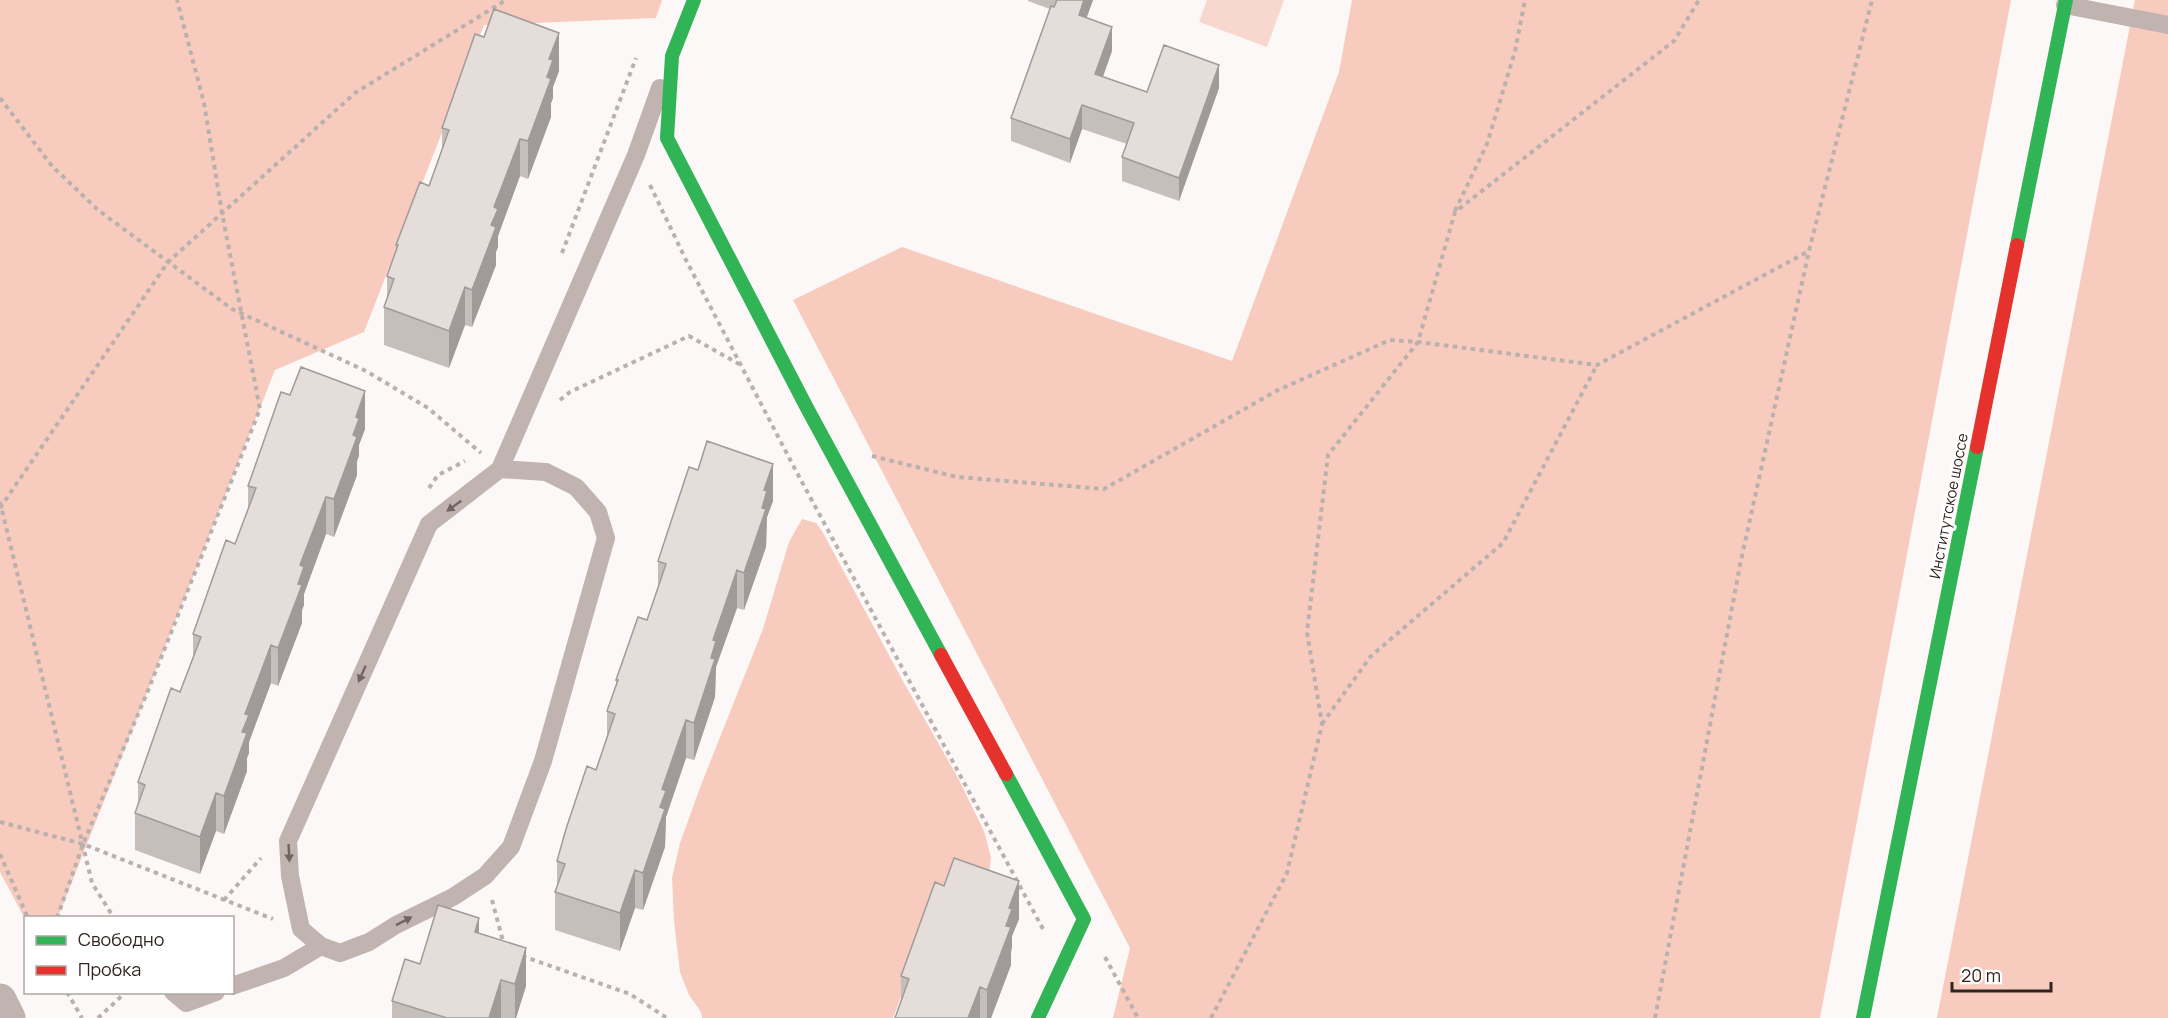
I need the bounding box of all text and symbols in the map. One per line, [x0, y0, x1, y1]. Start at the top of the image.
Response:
street label: Институтское шоссе [1924, 431, 1973, 580]
one-way arrow [447, 500, 463, 512]
one-way arrow [357, 665, 367, 683]
one-way arrow [284, 844, 293, 863]
legend [24, 916, 234, 994]
one-way arrow [395, 916, 412, 926]
text: Свободно [78, 927, 164, 951]
scale bar [1952, 955, 2051, 993]
text: Пробка [78, 957, 141, 981]
text: 20 m [1961, 963, 2001, 987]

